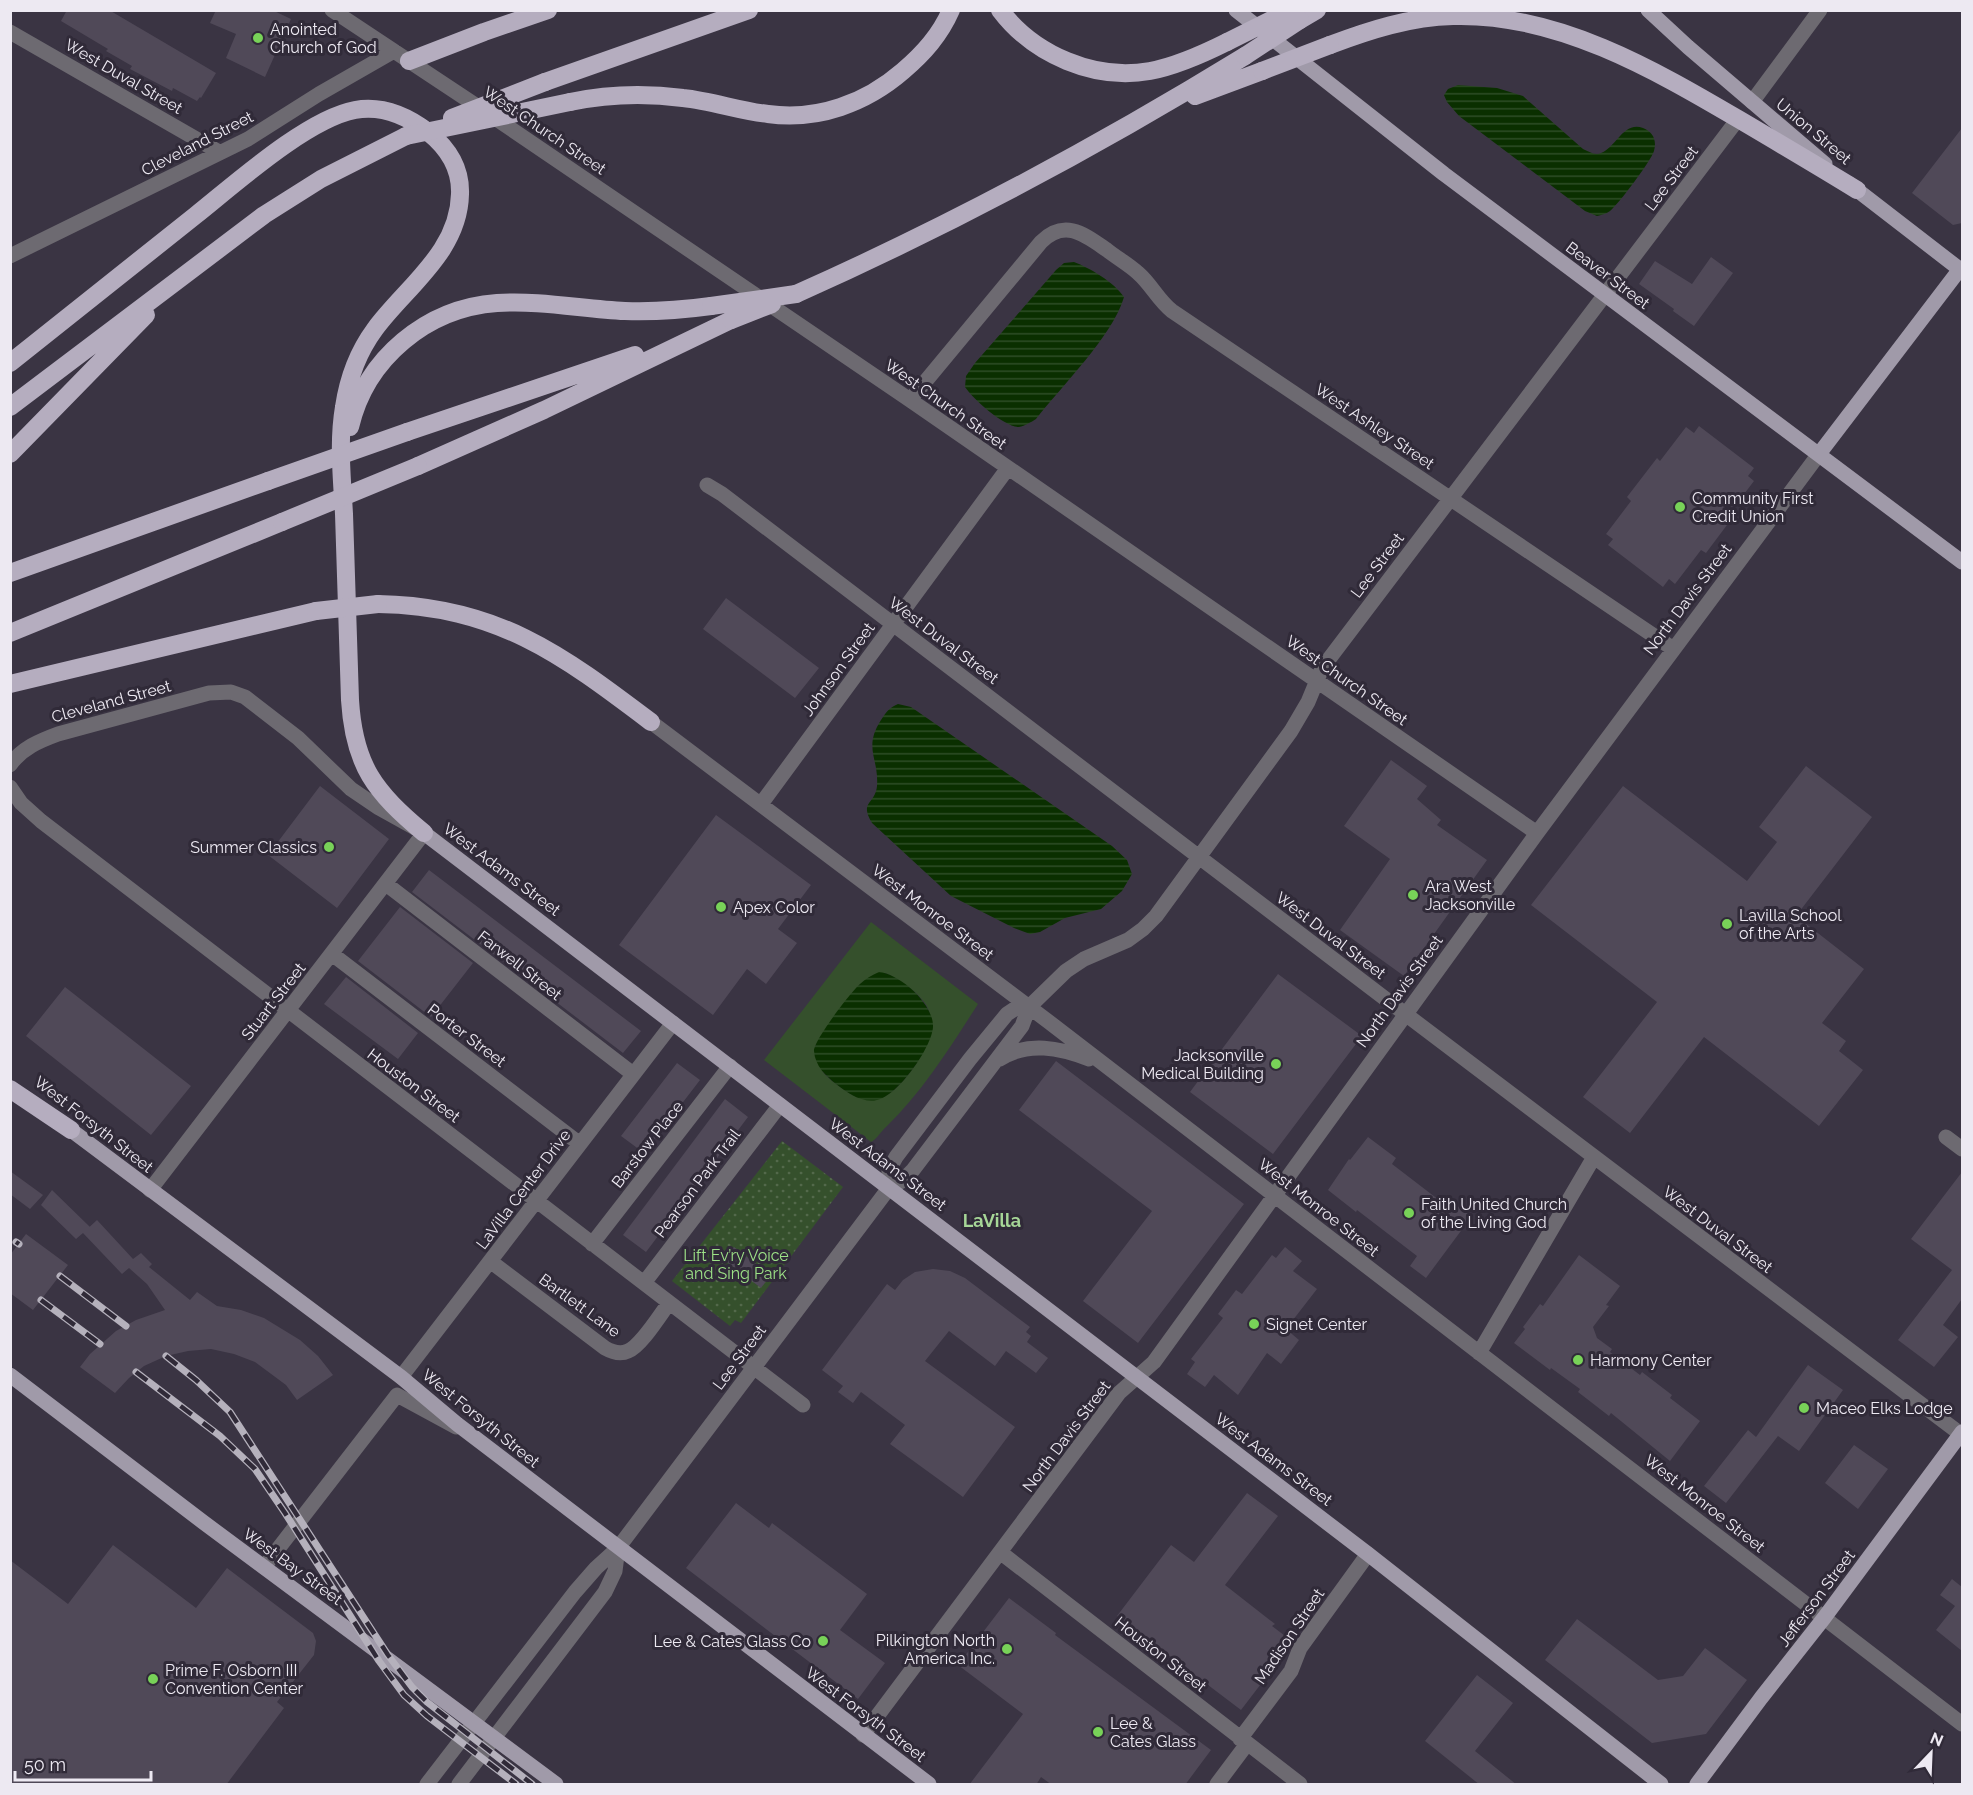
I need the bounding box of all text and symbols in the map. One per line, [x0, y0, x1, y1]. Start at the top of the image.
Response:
place label: Anointed Church of God [270, 20, 377, 57]
marker: Anointed Church of God [251, 31, 265, 45]
street label: West Duval Street [62, 35, 186, 118]
street label: West Church Street [480, 82, 610, 179]
street label: Union Street [1772, 95, 1856, 169]
street label: Cleveland Street [138, 107, 257, 180]
street label: Lee Street [1641, 142, 1702, 215]
street label: Beaver Street [1562, 238, 1654, 313]
street label: West Church Street [881, 355, 1011, 454]
street label: West Ashley Street [1312, 379, 1438, 474]
place label: Community First Credit Union [1692, 489, 1814, 526]
marker: Community First Credit Union [1673, 500, 1687, 514]
street label: Lee Street [1347, 529, 1408, 602]
street label: North Davis Street [1639, 540, 1736, 659]
street label: West Duval Street [885, 593, 1003, 688]
street label: Johnson Street [798, 618, 879, 720]
street label: West Church Street [1282, 631, 1412, 730]
street label: Cleveland Street [49, 676, 174, 727]
street label: West Adams Street [439, 819, 565, 920]
place label: Summer Classics [190, 838, 317, 857]
marker: Summer Classics [322, 840, 336, 854]
street label: West Monroe Street [868, 860, 998, 965]
place label: Ara West Jacksonville [1425, 877, 1515, 914]
street label: West Duval Street [1272, 888, 1390, 983]
marker: Ara West Jacksonville [1406, 888, 1420, 902]
place label: Apex Color [733, 898, 815, 917]
marker: Apex Color [714, 900, 728, 914]
place label: Lavilla School of the Arts [1739, 906, 1842, 943]
marker: Lavilla School of the Arts [1720, 917, 1734, 931]
street label: Farwell Street [474, 927, 566, 1005]
street label: North Davis Street [1352, 931, 1447, 1051]
street label: Stuart Street [237, 958, 310, 1044]
street label: Porter Street [424, 1000, 510, 1071]
street label: Houston Street [364, 1044, 464, 1127]
place label: Jacksonville Medical Building [1141, 1046, 1264, 1083]
marker: Jacksonville Medical Building [1269, 1057, 1283, 1071]
street label: West Forsyth Street [30, 1072, 157, 1177]
street label: Barstow Place [608, 1097, 687, 1192]
street label: West Adams Street [825, 1114, 951, 1215]
street label: Pearson Park Trail [650, 1125, 745, 1241]
street label: LaVilla Center Drive [472, 1126, 575, 1253]
street label: West Monroe Street [1255, 1154, 1383, 1261]
street label: West Duval Street [1659, 1182, 1777, 1277]
place label: Faith United Church of the Living God [1421, 1195, 1567, 1232]
marker: Faith United Church of the Living God [1402, 1206, 1416, 1220]
district label: LaVilla [963, 1210, 1021, 1231]
park label: Lift Ev’ry Voice and Sing Park [683, 1246, 789, 1283]
street label: Bartlett Lane [535, 1270, 624, 1341]
place label: Signet Center [1266, 1315, 1367, 1334]
marker: Signet Center [1247, 1317, 1261, 1331]
street label: Lee Street [709, 1321, 770, 1394]
place label: Harmony Center [1590, 1351, 1712, 1370]
marker: Harmony Center [1571, 1353, 1585, 1367]
street label: West Forsyth Street [418, 1365, 544, 1472]
street label: North Davis Street [1018, 1377, 1115, 1496]
place label: Maceo Elks Lodge [1816, 1399, 1953, 1418]
marker: Maceo Elks Lodge [1797, 1401, 1811, 1415]
street label: West Adams Street [1211, 1409, 1337, 1510]
street label: West Monroe Street [1641, 1450, 1769, 1557]
street label: West Bay Street [239, 1524, 347, 1609]
street label: Jefferson Street [1774, 1546, 1859, 1650]
street label: Madison Street [1250, 1584, 1329, 1688]
street label: Houston Street [1111, 1613, 1211, 1696]
place label: Pilkington North America Inc. [876, 1631, 995, 1668]
place label: Lee & Cates Glass Co [654, 1632, 811, 1651]
marker: Lee & Cates Glass Co [816, 1634, 830, 1648]
marker: Pilkington North America Inc. [1000, 1642, 1014, 1656]
place label: Prime F. Osborn III Convention Center [165, 1661, 304, 1698]
street label: West Forsyth Street [802, 1663, 930, 1766]
marker: Prime F. Osborn III Convention Center [146, 1672, 160, 1686]
place label: Lee & Cates Glass [1110, 1714, 1196, 1751]
north arrow [1901, 1723, 1961, 1783]
marker: Lee & Cates Glass [1091, 1725, 1105, 1739]
text: N [1927, 1729, 1946, 1751]
scale bar [15, 1744, 152, 1782]
text: 50 m [24, 1754, 66, 1775]

